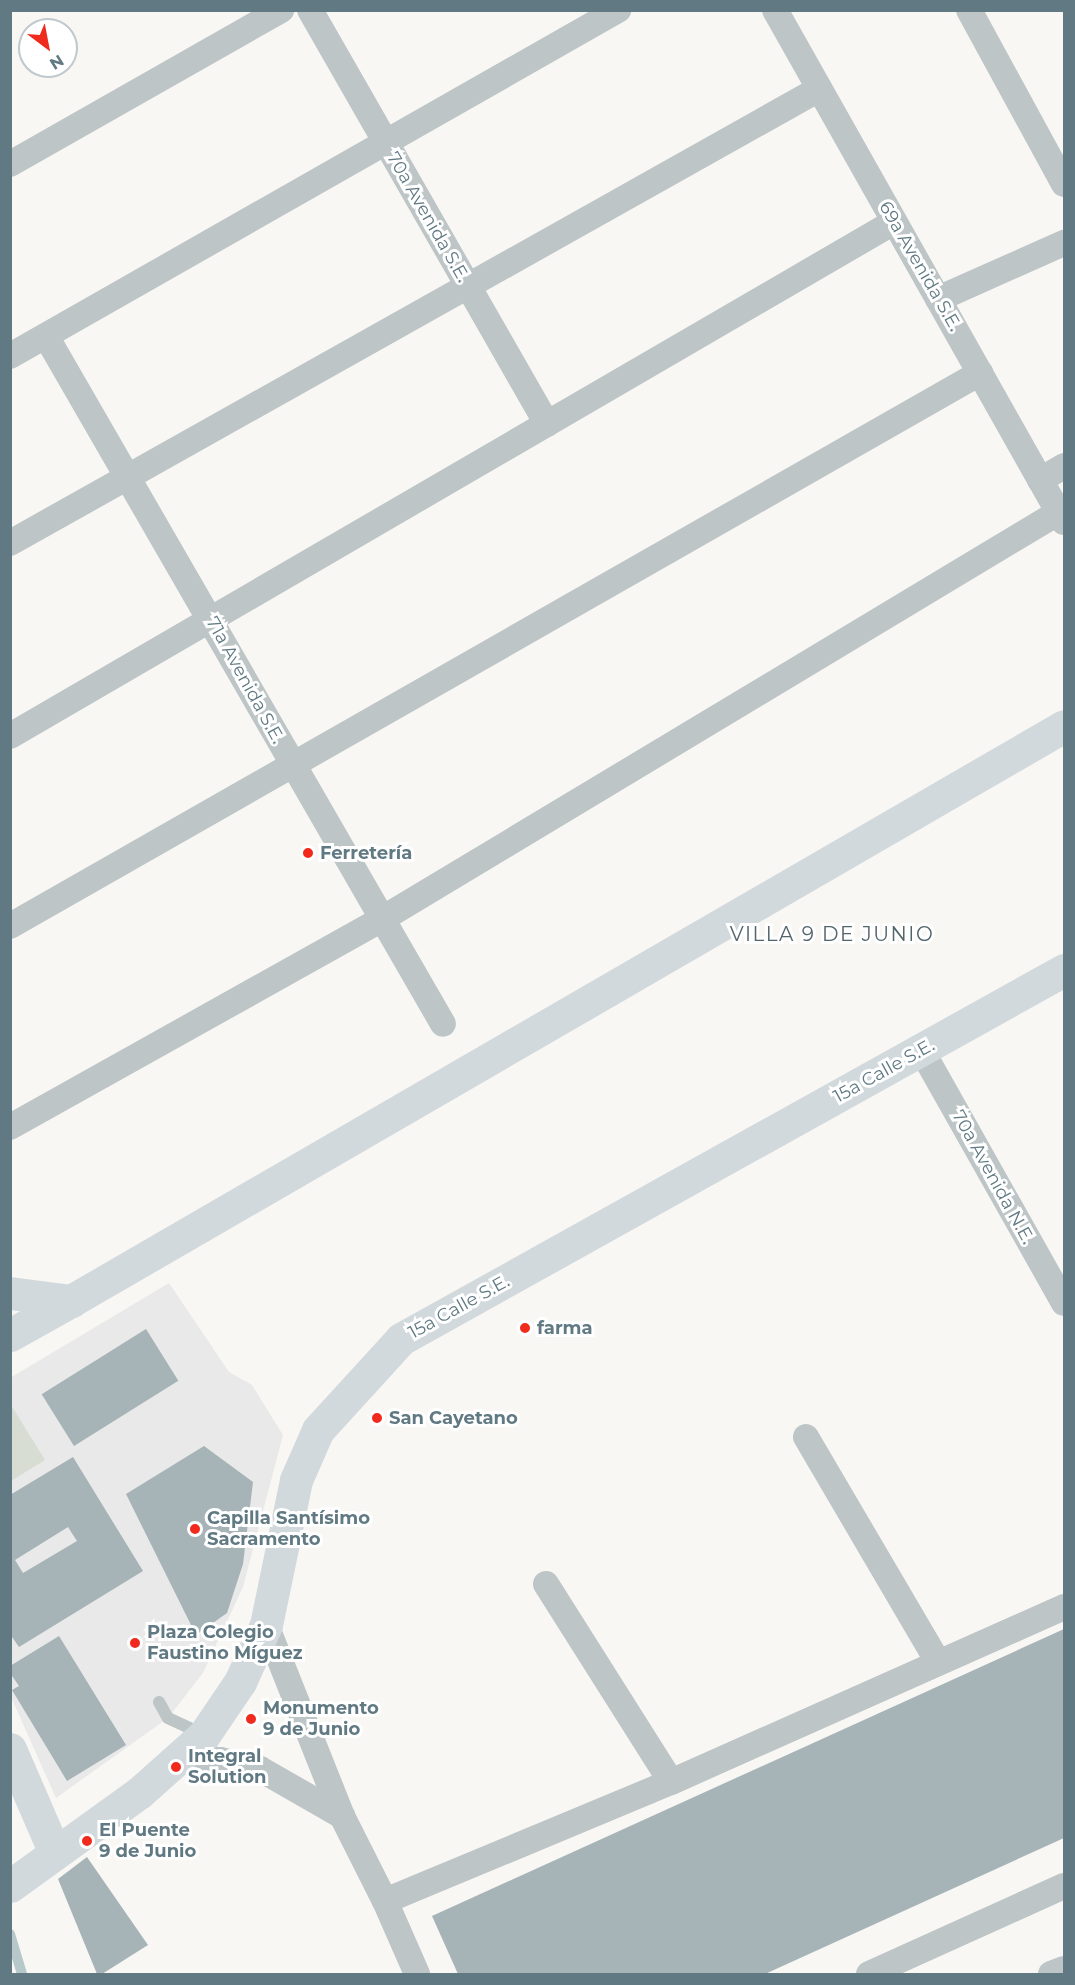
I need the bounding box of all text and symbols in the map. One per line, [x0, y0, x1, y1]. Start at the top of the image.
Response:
north arrow [18, 18, 78, 78]
text: N [46, 51, 67, 73]
street label: 70a Avenida S.E. [382, 148, 474, 286]
street label: 69a Avenida S.E. [874, 197, 966, 335]
street label: 71a Avenida S.E. [201, 613, 289, 747]
place label: Ferretería [320, 842, 412, 864]
marker: Ferretería [301, 846, 315, 860]
district label: VILLA 9 DE JUNIO [730, 922, 934, 946]
street label: 15a Calle S.E. [830, 1034, 938, 1108]
street label: 70a Avenida N.E. [947, 1106, 1039, 1248]
street label: 15a Calle S.E. [405, 1270, 513, 1344]
place label: farma [537, 1317, 593, 1339]
marker: farma [518, 1321, 532, 1335]
place label: San Cayetano [389, 1407, 518, 1429]
marker: San Cayetano [370, 1411, 384, 1425]
place label: Capilla Santísimo Sacramento [207, 1508, 370, 1550]
marker: Capilla Santísimo Sacramento [188, 1522, 202, 1536]
place label: Plaza Colegio Faustino Míguez [147, 1622, 303, 1664]
marker: Plaza Colegio Faustino Míguez [128, 1636, 142, 1650]
place label: Monumento 9 de Junio [263, 1698, 379, 1740]
marker: Monumento 9 de Junio [244, 1712, 258, 1726]
place label: Integral Solution [188, 1746, 267, 1788]
marker: Integral Solution [169, 1760, 183, 1774]
place label: El Puente 9 de Junio [99, 1820, 196, 1862]
marker: El Puente 9 de Junio [80, 1834, 94, 1848]

